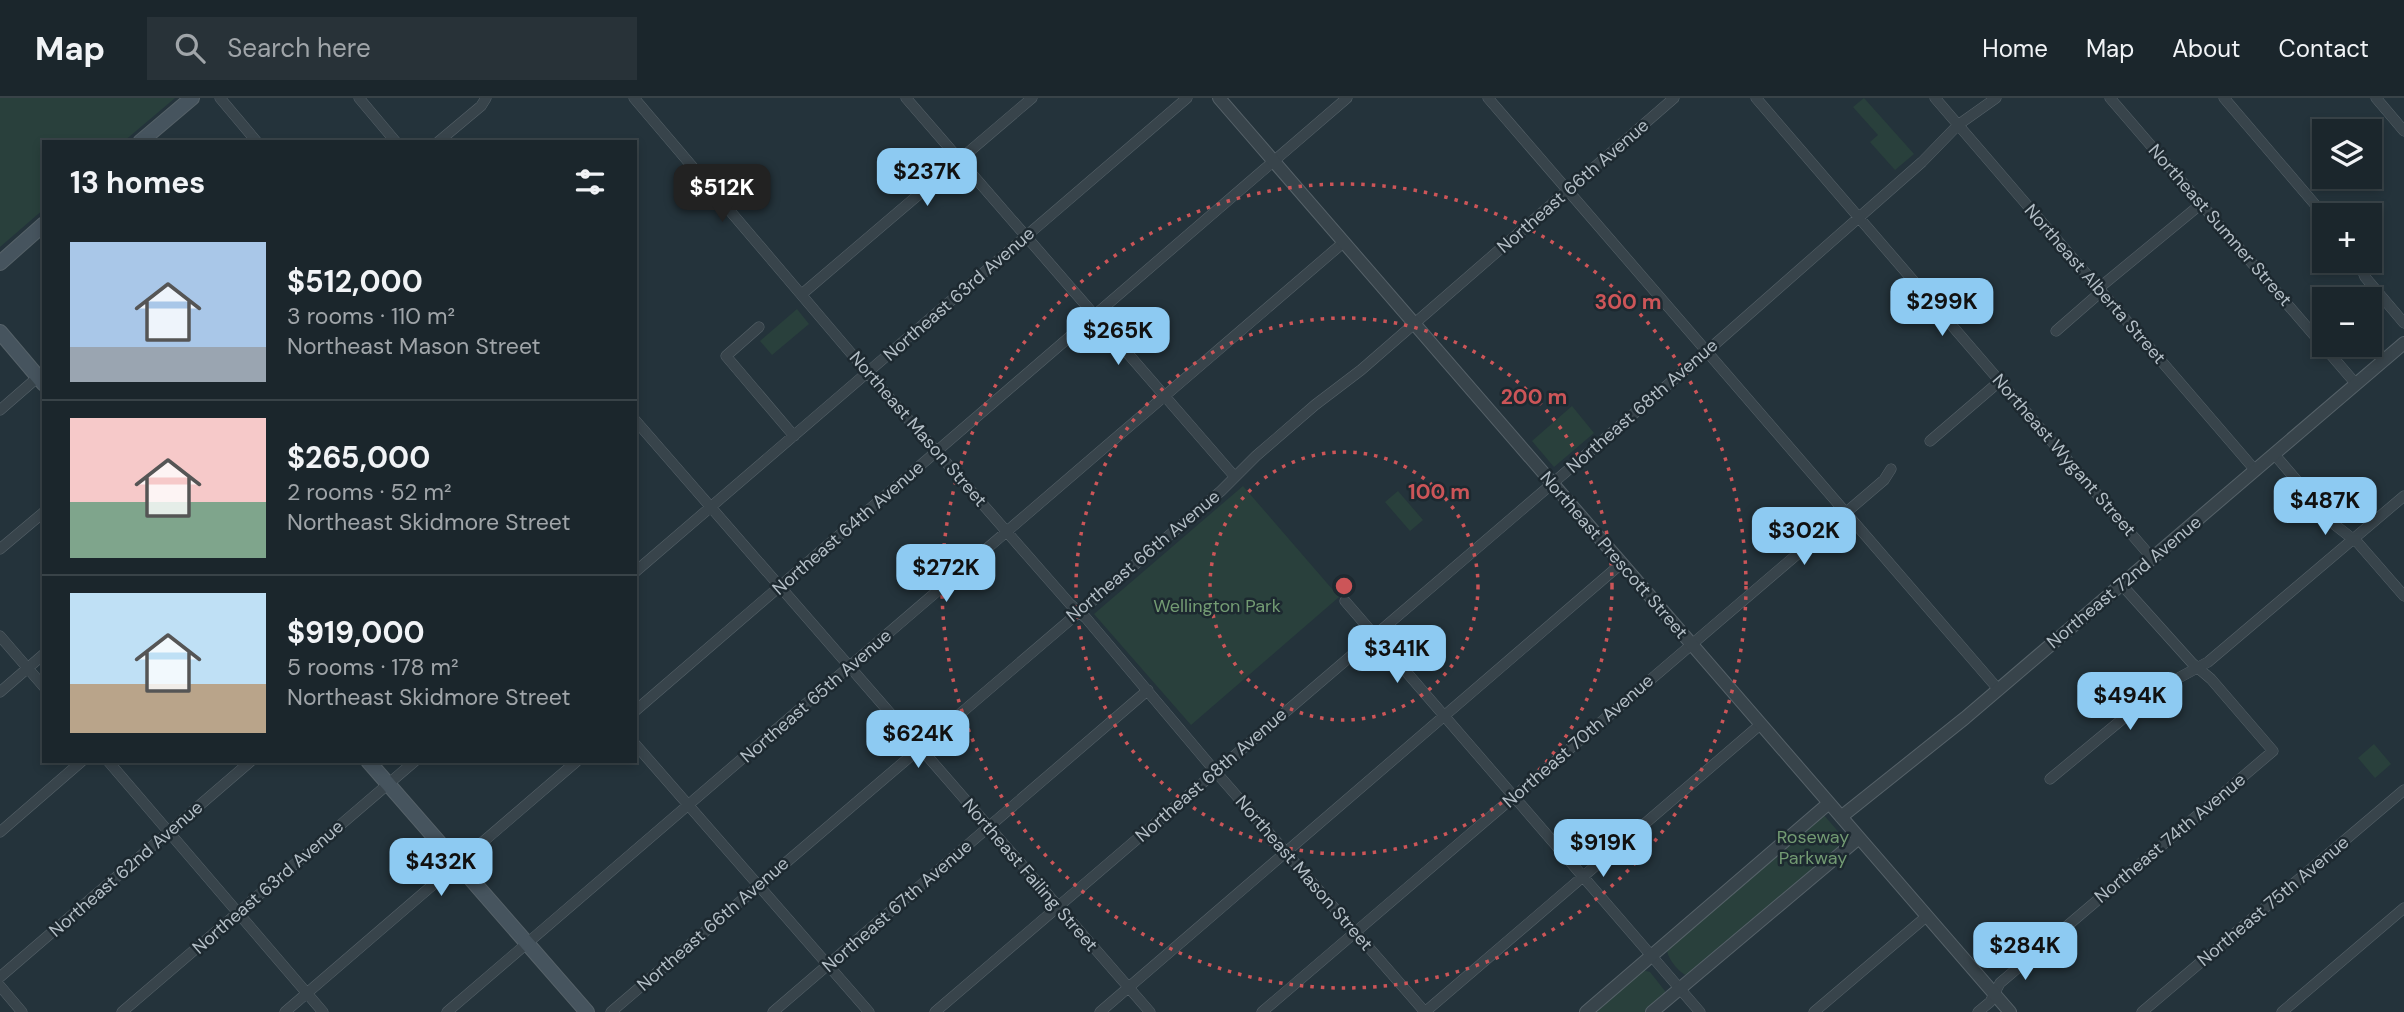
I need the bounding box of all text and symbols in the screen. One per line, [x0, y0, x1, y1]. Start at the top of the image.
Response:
search box [147, 17, 637, 80]
text: Map [35, 27, 105, 70]
icon: search [171, 29, 209, 67]
text: Search here [227, 31, 371, 65]
text: Home [1982, 33, 2048, 64]
text: Map [2086, 33, 2134, 64]
text: About [2172, 33, 2241, 64]
text: Contact [2279, 33, 2369, 64]
street label: Northeast 66th Avenue [1492, 113, 1654, 259]
map controls [2312, 119, 2382, 357]
button: layers [2312, 119, 2382, 189]
street label: Northeast Sumner Street [2143, 139, 2297, 311]
pin: $237K [878, 148, 976, 208]
text: $237K [893, 156, 961, 186]
text: 13 homes [70, 163, 205, 202]
icon: filters [571, 163, 609, 201]
pin: $512K [673, 164, 771, 224]
text: $512K [690, 172, 754, 202]
street label: Northeast Alberta Street [2019, 199, 2171, 369]
button: + [2312, 203, 2382, 273]
street label: Northeast 63rd Avenue [878, 222, 1040, 366]
text: $512,000 [287, 262, 423, 301]
icon: home [126, 270, 210, 354]
pin: $299K [1893, 278, 1991, 338]
text: $299K [1906, 286, 1978, 316]
button: − [2312, 287, 2382, 357]
text: 300 m [1595, 288, 1661, 316]
text: 3 rooms · 110 m² [287, 301, 455, 331]
pin: $265K [1069, 308, 1167, 367]
text: $265K [1083, 315, 1153, 345]
text: Northeast Mason Street [287, 331, 541, 361]
street label: Northeast 68th Avenue [1561, 334, 1723, 478]
street label: Northeast Mason Street [844, 346, 992, 512]
street label: Northeast Wygant Street [1987, 369, 2141, 541]
text: 200 m [1501, 383, 1567, 411]
text: $265,000 [287, 438, 430, 477]
icon: home [126, 446, 210, 530]
street label: Northeast 64th Avenue [767, 456, 929, 600]
street label: Northeast Prescott Street [1535, 466, 1693, 644]
text: 2 rooms · 52 m² [287, 477, 452, 507]
text: 100 m [1408, 478, 1470, 506]
pin: $487K [2276, 478, 2374, 537]
street label: Northeast 66th Avenue [1061, 485, 1225, 627]
text: $487K [2290, 485, 2360, 515]
text: Northeast Skidmore Street [287, 507, 570, 537]
pin: $302K [1755, 508, 1853, 567]
street label: Northeast 72nd Avenue [2042, 510, 2206, 654]
text: $302K [1768, 515, 1840, 545]
pin: $272K [897, 545, 995, 604]
text: $272K [912, 552, 980, 582]
centre of rings [1332, 574, 1356, 598]
park label: Wellington Park [1153, 594, 1281, 618]
text: $919,000 [287, 613, 425, 652]
icon: home [126, 621, 210, 705]
street label: Northeast 65th Avenue [735, 624, 897, 768]
pin: $341K [1348, 626, 1446, 685]
text: $341K [1364, 633, 1430, 663]
text: 5 rooms · 178 m² [287, 652, 459, 682]
street label: Northeast 70th Avenue [1497, 669, 1659, 813]
pin: $494K [2081, 672, 2179, 732]
text: $494K [2093, 680, 2167, 710]
text: Northeast Skidmore Street [287, 682, 570, 712]
street label: Northeast 68th Avenue [1130, 703, 1292, 847]
pin: $624K [869, 710, 967, 770]
text: $624K [882, 718, 954, 748]
street label: Northeast 74th Avenue [2089, 768, 2251, 908]
street label: Northeast Mason Street [1230, 790, 1378, 956]
street label: Northeast Failing Street [957, 793, 1103, 957]
street label: Northeast 62nd Avenue [44, 796, 208, 942]
street label: Northeast 63rd Avenue [187, 815, 349, 959]
pin: $919K [1554, 820, 1652, 879]
park label: Roseway Parkway [1777, 825, 1849, 870]
text: $919K [1570, 827, 1636, 857]
street label: Northeast 75th Avenue [2192, 830, 2354, 972]
street label: Northeast 67th Avenue [817, 834, 977, 978]
pin: $432K [392, 838, 490, 898]
text: $432K [405, 846, 477, 876]
street label: Northeast 66th Avenue [632, 851, 794, 997]
pin: $284K [1976, 922, 2074, 982]
text: $284K [1989, 930, 2061, 960]

